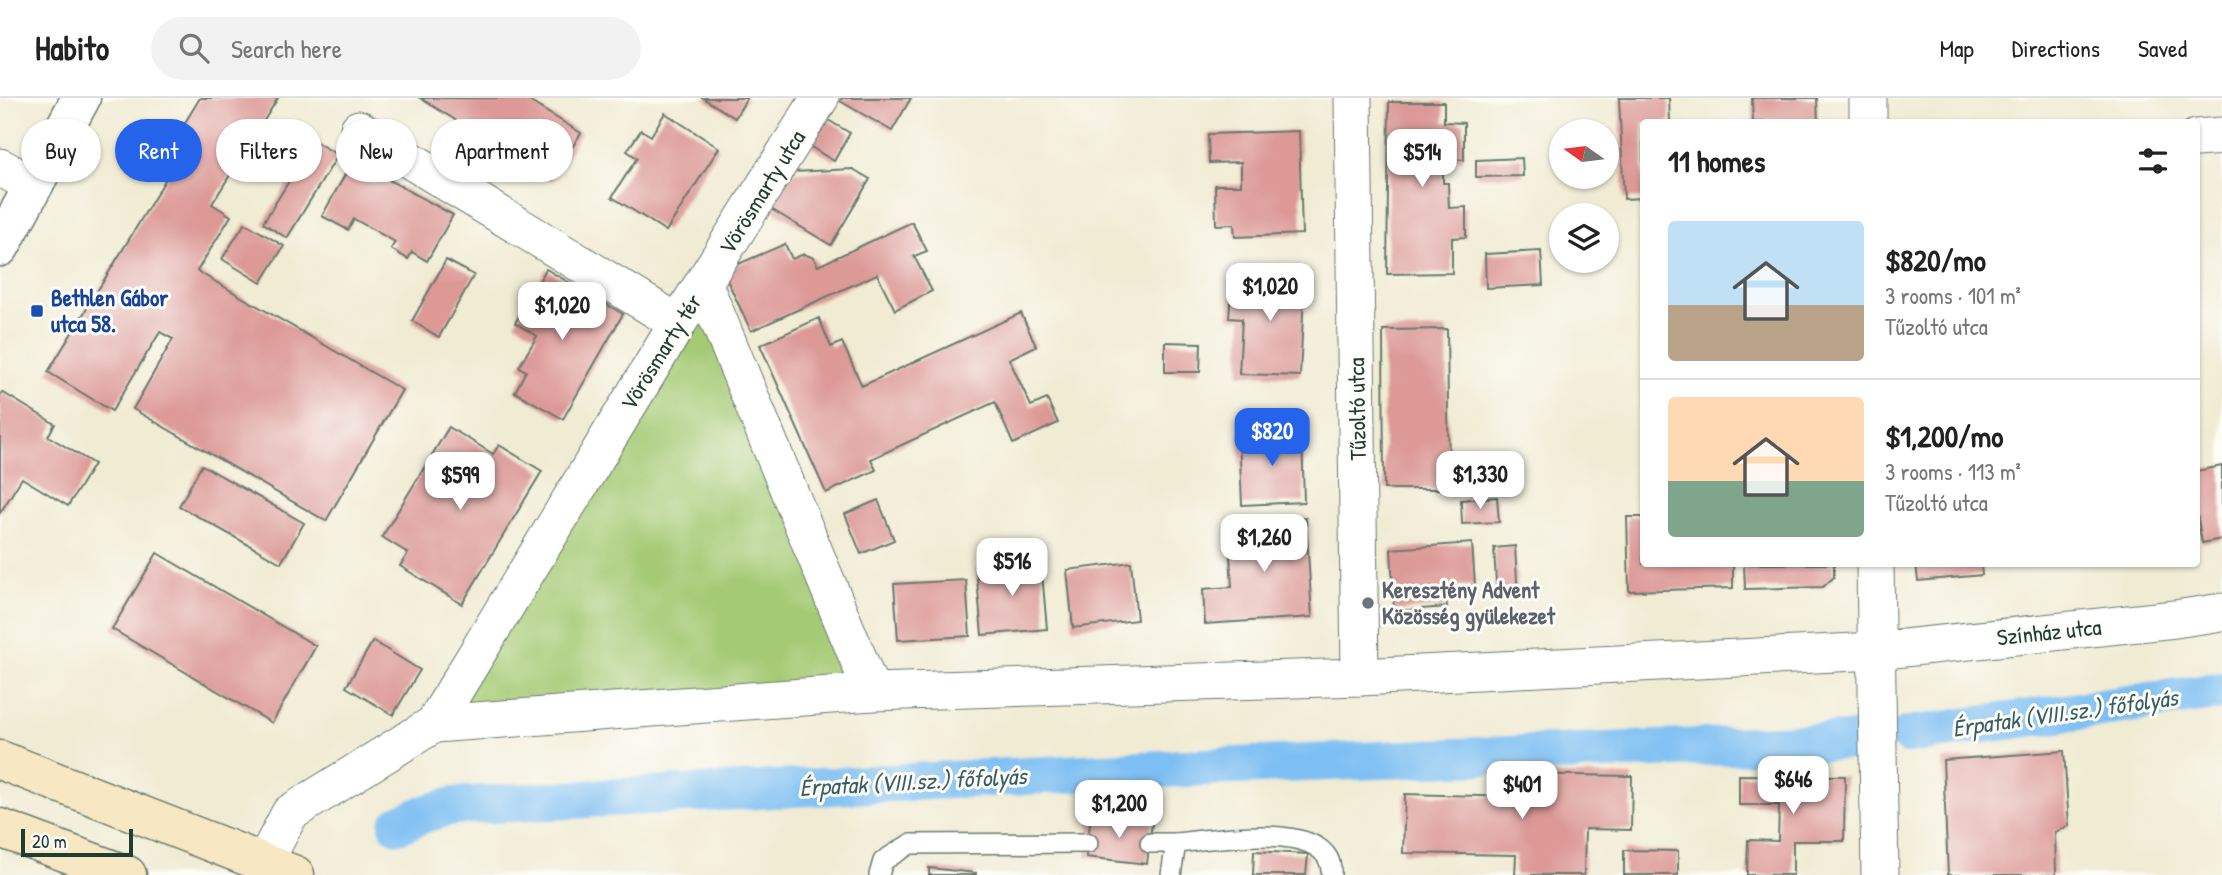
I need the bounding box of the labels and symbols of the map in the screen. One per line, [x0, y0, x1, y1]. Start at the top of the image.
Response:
north arrow [1549, 119, 1619, 189]
street label: Vörösmarty utca [711, 124, 812, 260]
pin: $514 [1381, 130, 1463, 189]
pin: $1,020 [1213, 264, 1327, 323]
place label: Bethlen Gábor utca 58. [51, 282, 168, 339]
pin: $1,020 [505, 282, 619, 342]
street label: Vörösmarty tér [613, 288, 709, 416]
marker: Bethlen Gábor utca 58. [29, 303, 45, 319]
street label: Tűzoltó utca [1340, 357, 1373, 461]
pin: $820 [1231, 408, 1313, 468]
pin: $599 [419, 452, 501, 512]
pin: $1,330 [1423, 452, 1537, 511]
pin: $1,260 [1207, 514, 1321, 574]
pin: $516 [971, 538, 1053, 598]
place label: Keresztény Advent Közösség gyülekezet [1382, 574, 1556, 632]
marker: Keresztény Advent Közösség gyülekezet [1360, 595, 1376, 611]
street label: Színház utca [1995, 611, 2103, 652]
water label: Érpatak (VIII.sz.) főfolyás [1950, 680, 2182, 745]
pin: $646 [1752, 756, 1834, 816]
water label: Érpatak (VIII.sz.) főfolyás [799, 759, 1030, 804]
pin: $401 [1481, 762, 1563, 821]
pin: $1,200 [1062, 780, 1176, 840]
scale bar [21, 826, 133, 858]

